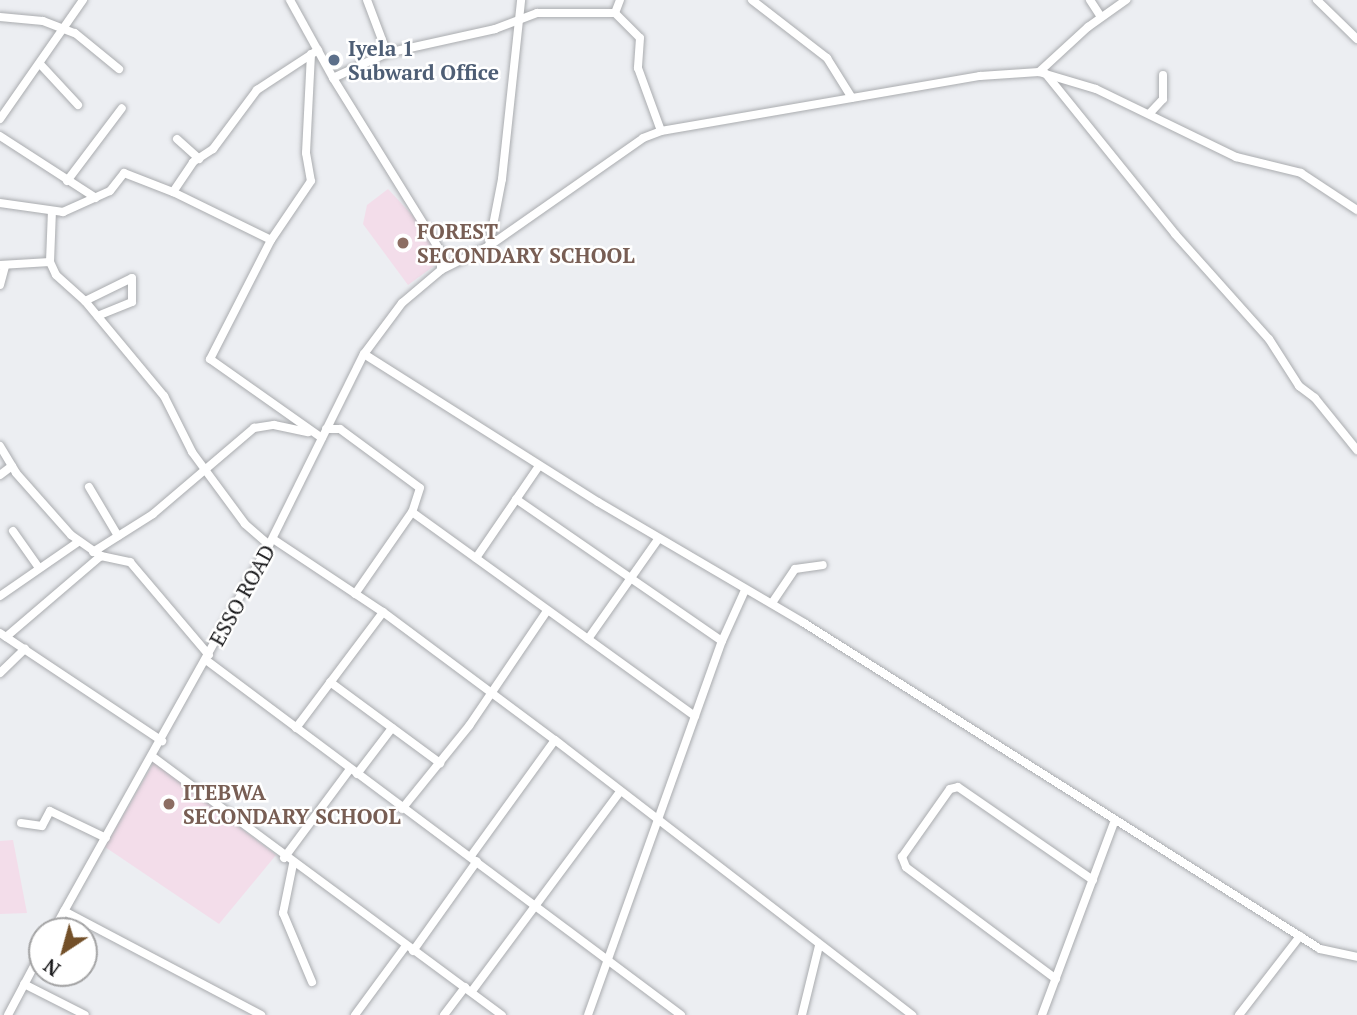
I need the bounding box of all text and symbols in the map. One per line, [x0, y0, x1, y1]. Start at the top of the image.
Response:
place label: Iyela 1 Subward Office [348, 35, 499, 85]
marker: Iyela 1 Subward Office [326, 52, 342, 68]
place label: FOREST SECONDARY SCHOOL [417, 218, 635, 268]
marker: FOREST SECONDARY SCHOOL [395, 235, 411, 251]
street label: ESSO ROAD [204, 540, 280, 650]
place label: ITEBWA SECONDARY SCHOOL [183, 779, 401, 829]
marker: ITEBWA SECONDARY SCHOOL [161, 796, 177, 812]
north arrow [28, 917, 98, 987]
text: N [38, 953, 65, 982]

